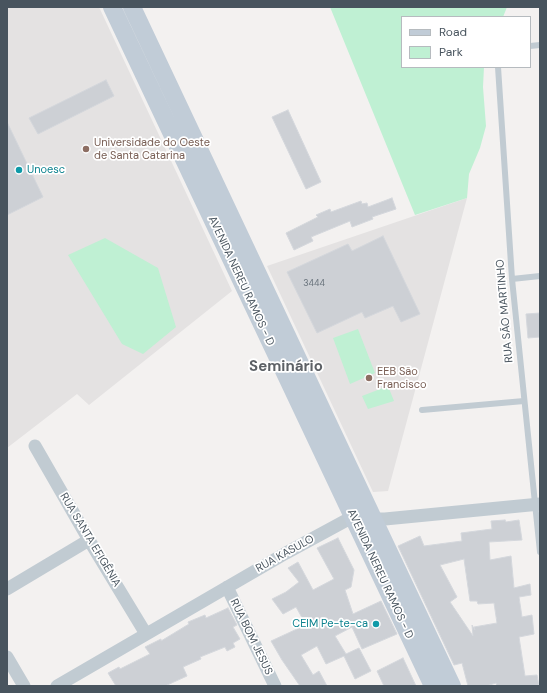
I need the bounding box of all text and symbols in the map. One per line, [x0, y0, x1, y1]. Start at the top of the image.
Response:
legend [401, 16, 531, 68]
text: Road [439, 24, 467, 40]
text: Park [439, 44, 463, 60]
place label: Universidade do Oeste de Santa Catarina [94, 136, 210, 162]
marker: Universidade do Oeste de Santa Catarina [81, 144, 91, 154]
place label: Unoesc [27, 163, 65, 177]
marker: Unoesc [14, 165, 24, 175]
street label: AVENIDA NEREU RAMOS - D [205, 214, 277, 348]
street label: RUA SÃO MARTINHO [494, 259, 516, 363]
house number: 3444 [303, 279, 325, 289]
district label: Seminário [249, 358, 323, 376]
place label: EEB São Francisco [377, 365, 427, 391]
marker: EEB São Francisco [364, 373, 374, 383]
street label: RUA SANTA EFIGÊNIA [57, 491, 123, 589]
street label: AVENIDA NEREU RAMOS - D [344, 507, 416, 641]
street label: RUA KASULO [254, 533, 316, 575]
street label: RUA BOM JESUS [227, 597, 275, 677]
place label: CEIM Pe-te-ca [292, 617, 368, 631]
marker: CEIM Pe-te-ca [371, 619, 381, 629]

